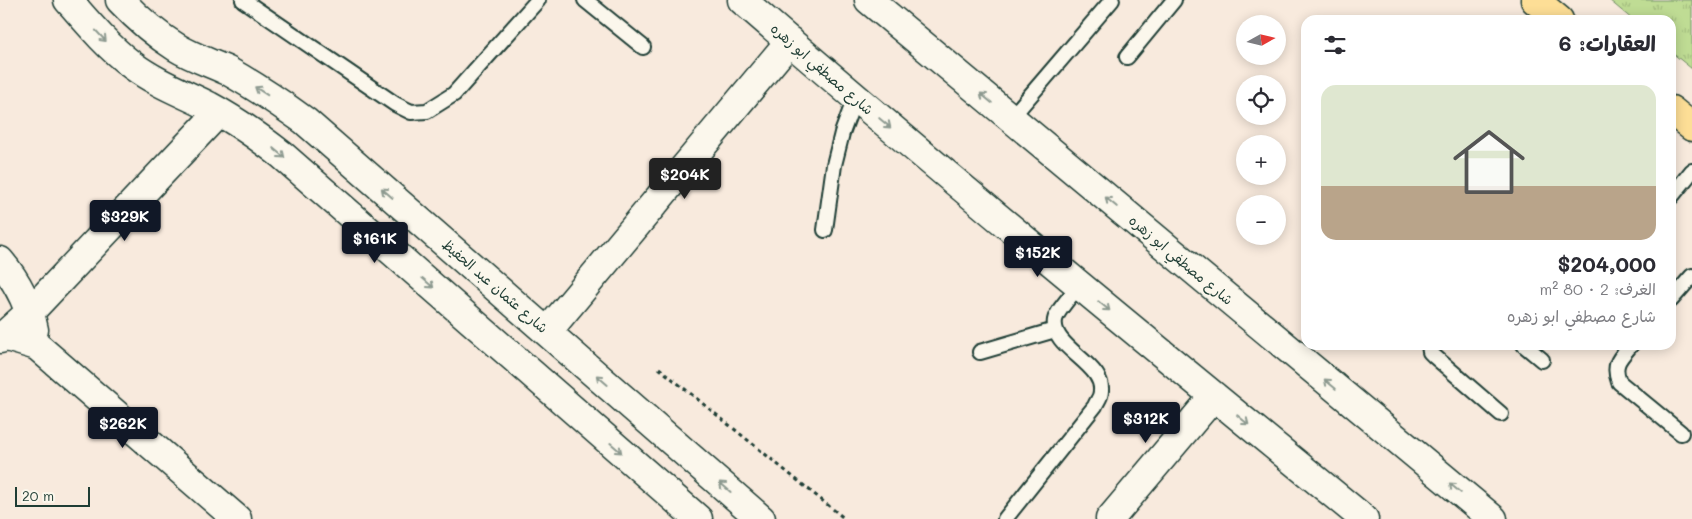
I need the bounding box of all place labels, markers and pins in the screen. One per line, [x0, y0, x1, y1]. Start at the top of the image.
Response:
pin: $204K [650, 158, 720, 200]
pin: $329K [90, 200, 160, 242]
pin: $161K [340, 222, 410, 264]
pin: $152K [1003, 236, 1073, 278]
pin: $312K [1111, 402, 1181, 444]
pin: $262K [88, 406, 158, 449]

